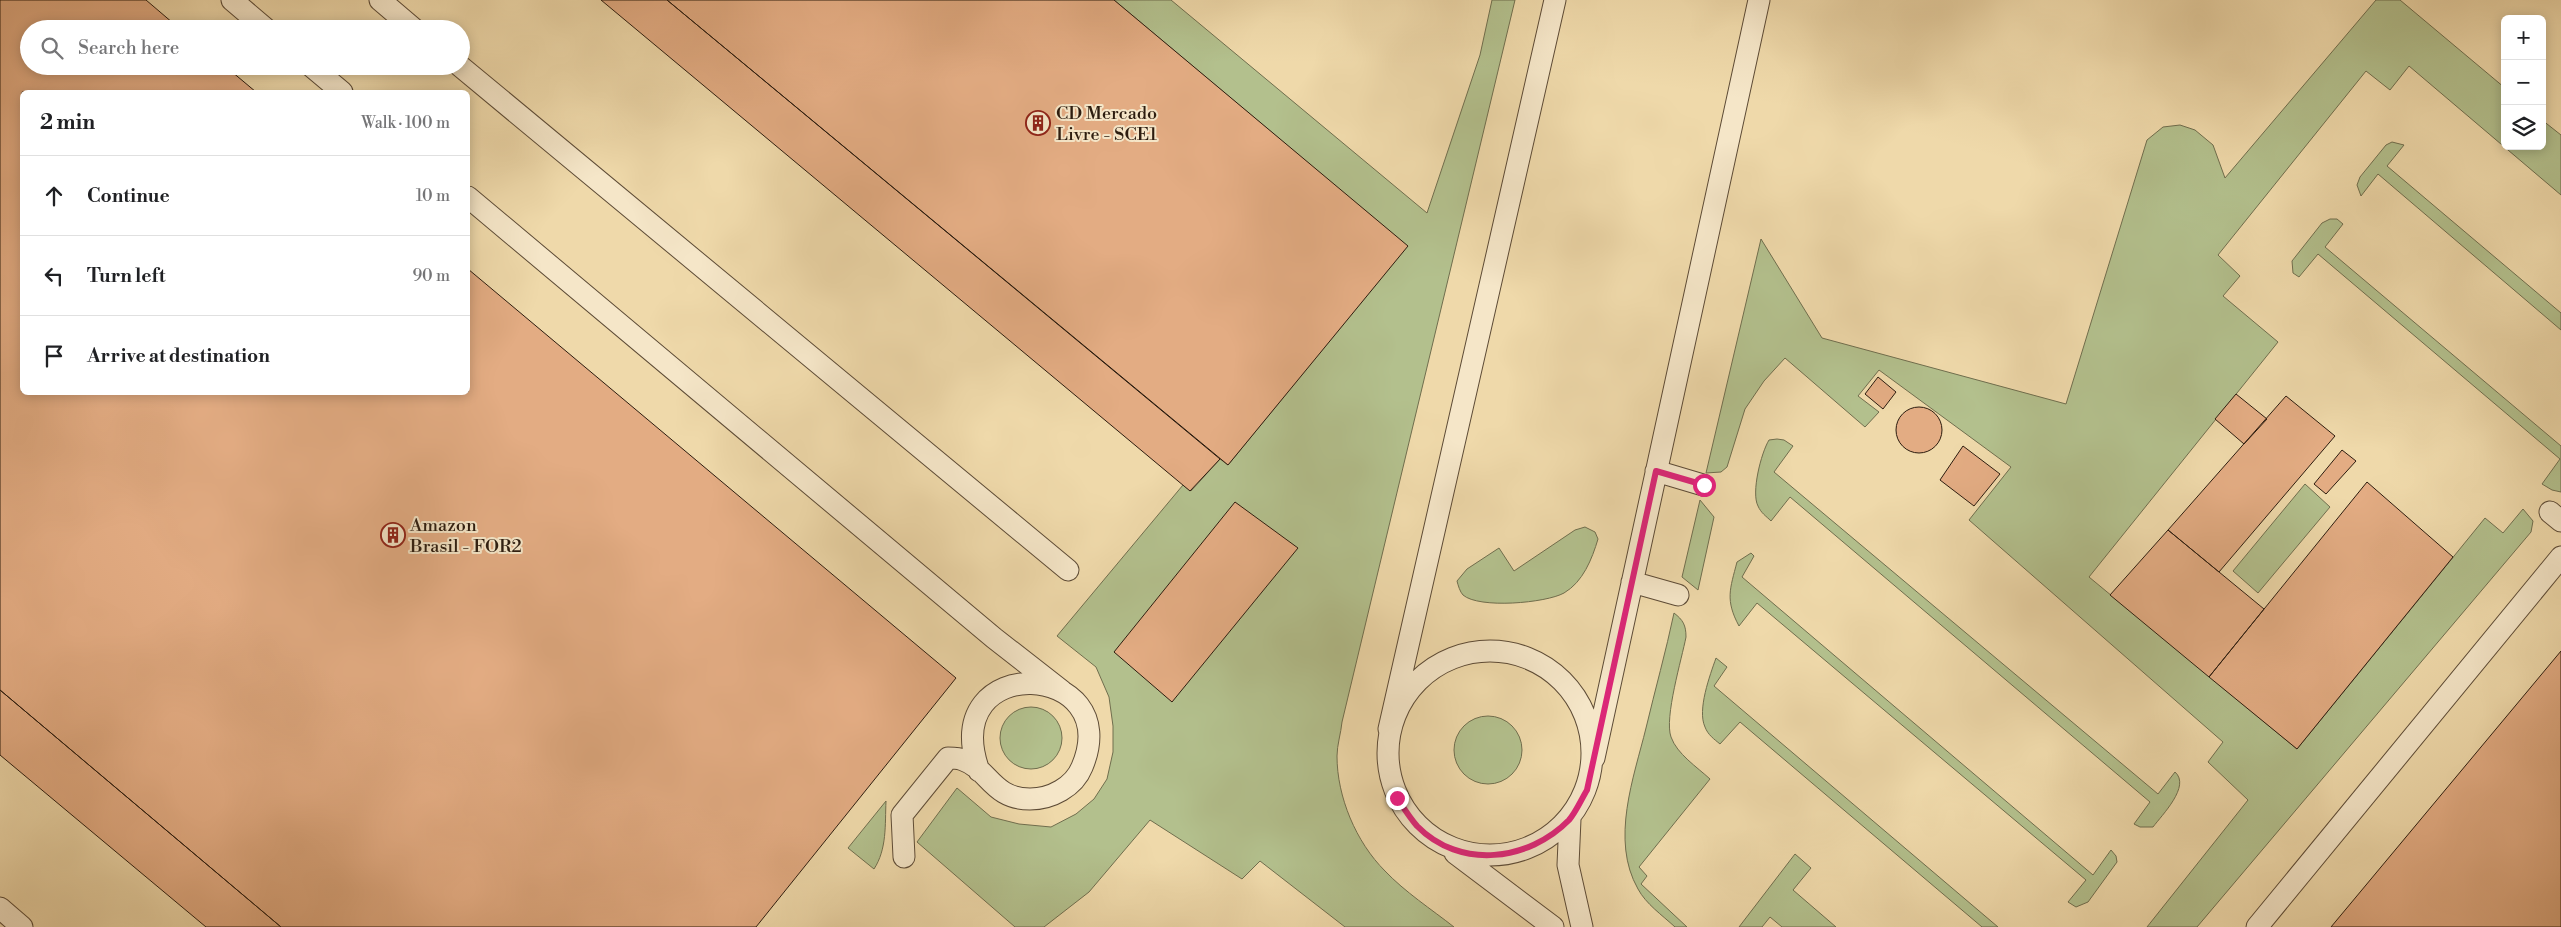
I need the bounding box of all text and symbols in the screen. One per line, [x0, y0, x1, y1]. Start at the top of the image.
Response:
map controls [2501, 15, 2546, 150]
button: + [2501, 15, 2546, 60]
search box [20, 20, 470, 75]
icon: search [38, 34, 66, 62]
text: Search here [78, 36, 179, 60]
button: − [2501, 60, 2546, 105]
place label: CD Mercado Livre - SCE1 [1056, 102, 1157, 146]
button: layers [2501, 105, 2546, 150]
text: 2 min [40, 110, 95, 136]
building icon: CD Mercado Livre - SCE1 [1025, 110, 1051, 136]
text: Walk · 100 m [361, 113, 450, 133]
icon: ahead [40, 182, 68, 210]
text: Continue [87, 184, 170, 208]
text: 10 m [416, 186, 450, 206]
icon: left [40, 262, 68, 290]
text: Turn left [87, 264, 166, 288]
text: 90 m [412, 266, 450, 286]
icon: arrive [40, 342, 68, 370]
text: Arrive at destination [87, 344, 270, 368]
route start [1693, 474, 1716, 497]
place label: Amazon Brasil - FOR2 [409, 514, 522, 558]
building icon: Amazon Brasil - FOR2 [380, 522, 406, 548]
route end [1386, 787, 1409, 810]

